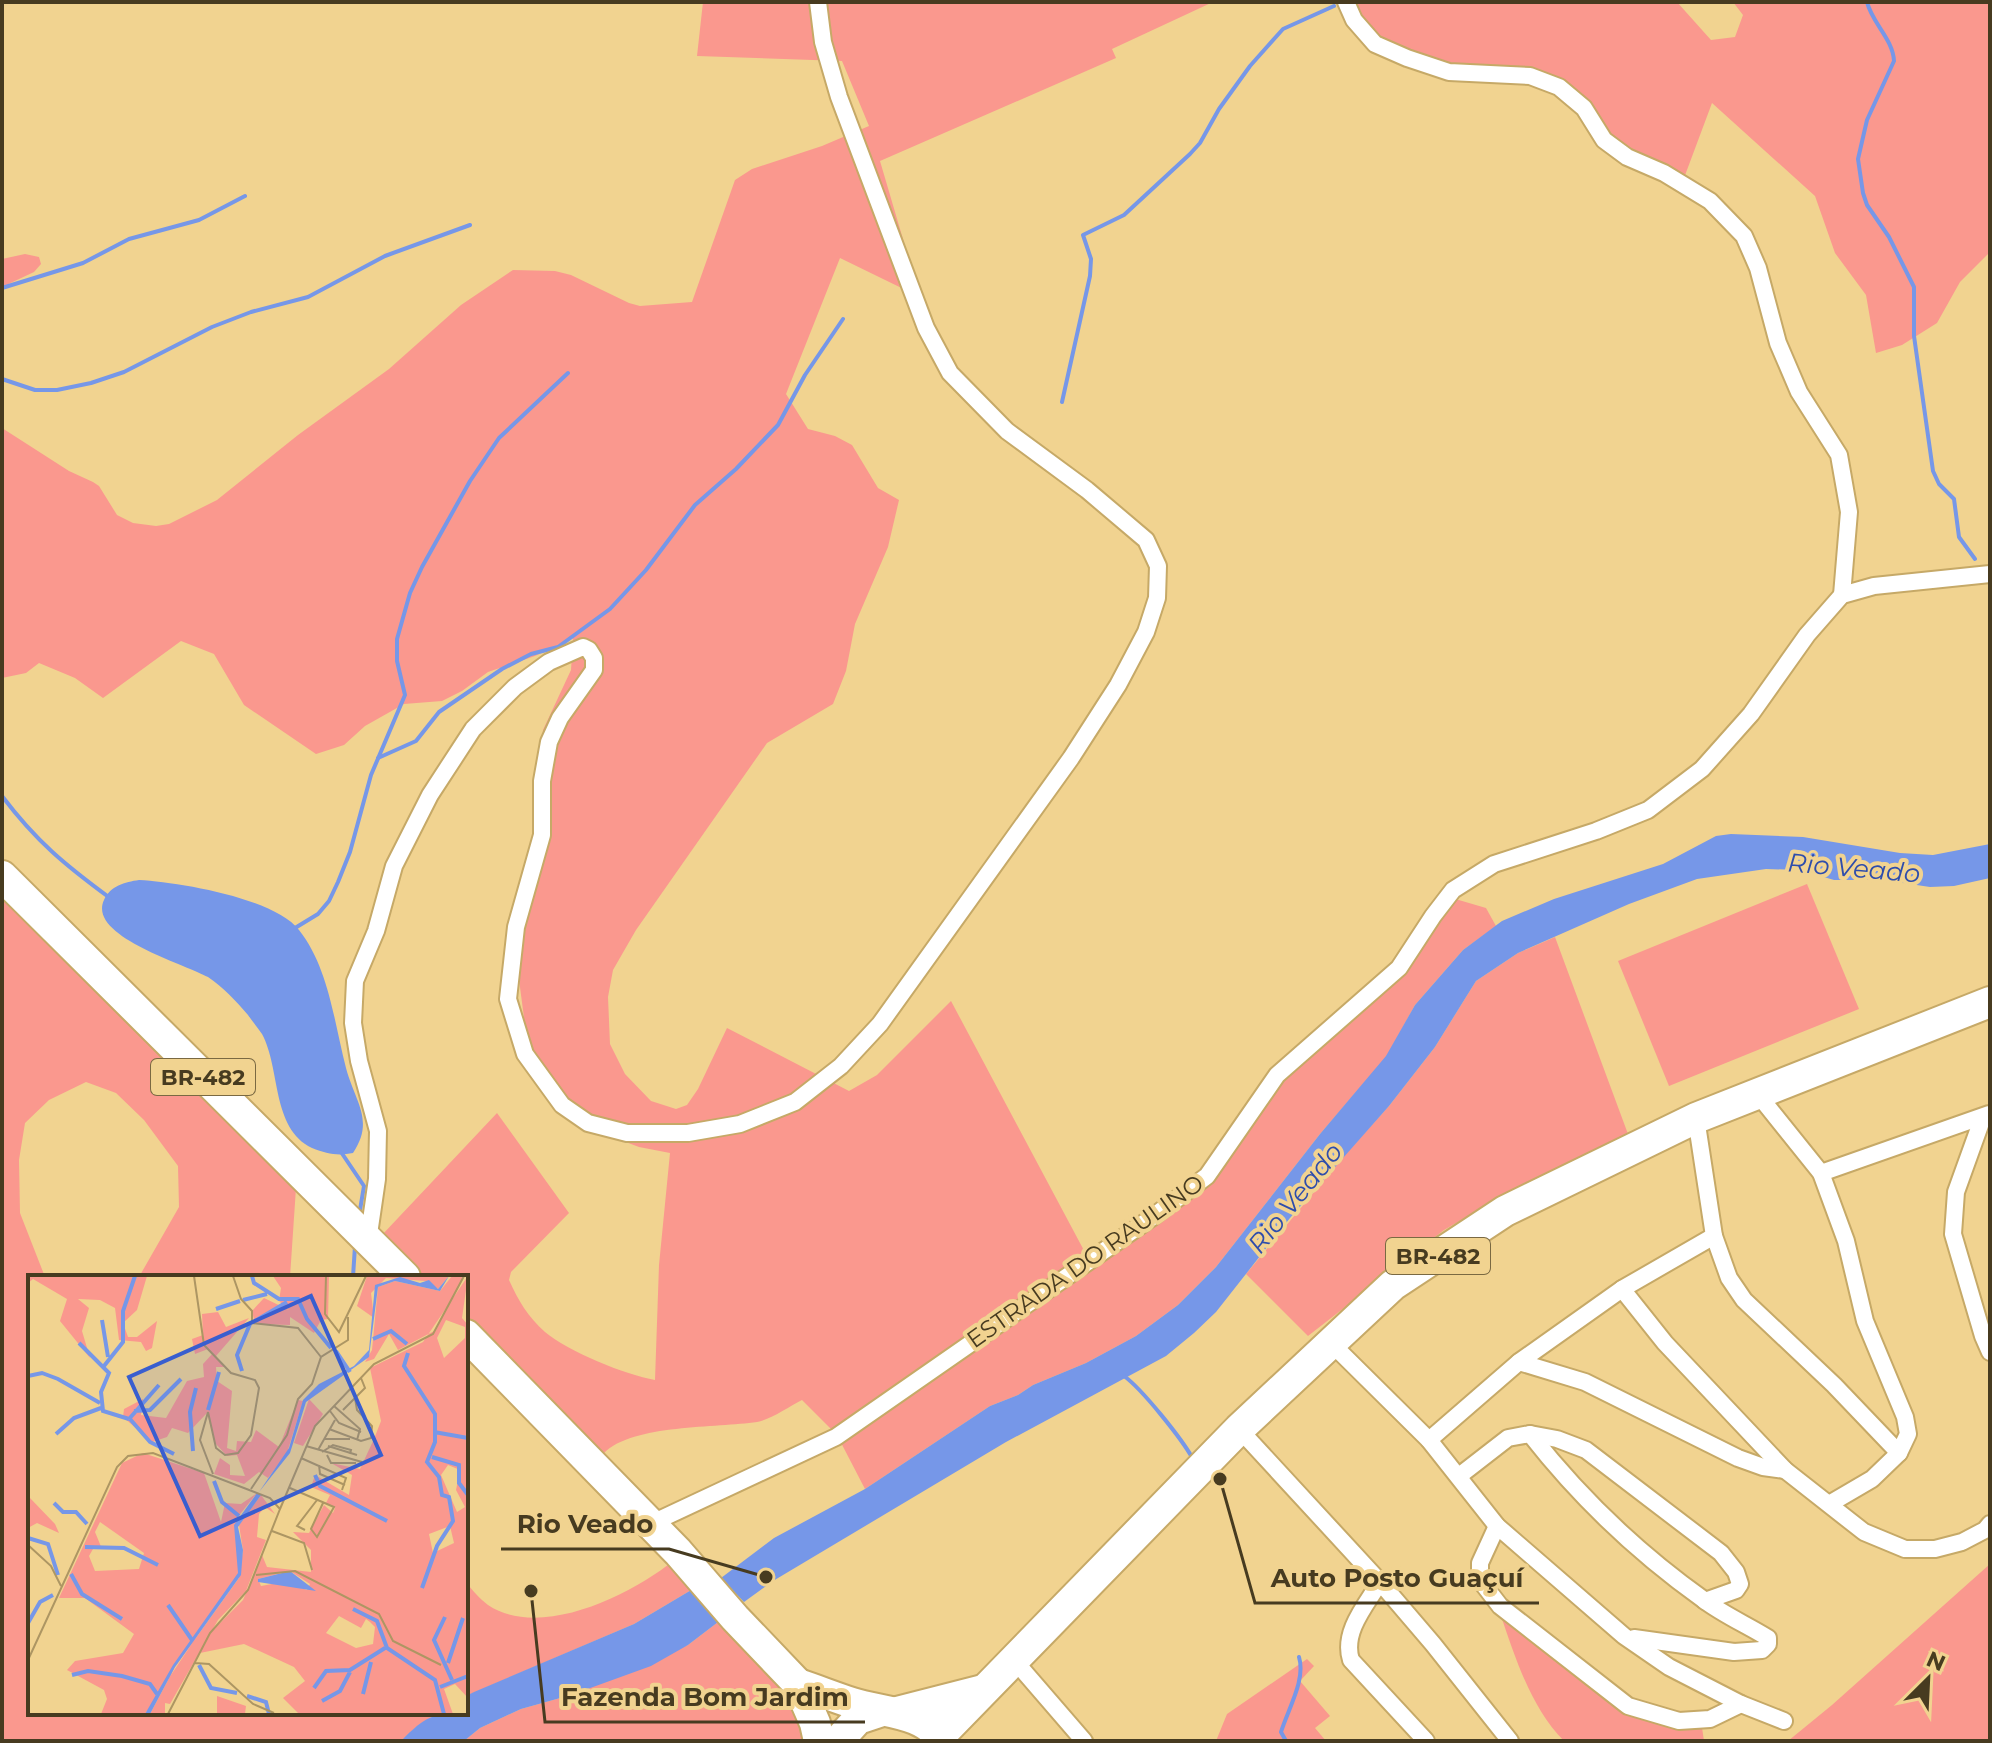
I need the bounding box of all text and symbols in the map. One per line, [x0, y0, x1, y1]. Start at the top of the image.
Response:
water label: Rio Veado [1786, 846, 1922, 890]
road number: BR-482 [151, 1059, 255, 1095]
water label: Rio Veado [1241, 1136, 1349, 1260]
street label: ESTRADA DO RAULINO [961, 1168, 1209, 1354]
road number: BR-482 [1386, 1238, 1490, 1274]
inset map [28, 1275, 468, 1715]
callout: Rio Veado [501, 1499, 669, 1549]
text: Rio Veado [517, 1508, 653, 1540]
callout: Auto Posto Guaçuí [1255, 1553, 1539, 1603]
text: Auto Posto Guaçuí [1270, 1562, 1526, 1594]
north arrow [1888, 1639, 1968, 1719]
text: N [1922, 1645, 1950, 1677]
callout: Fazenda Bom Jardim [545, 1672, 865, 1722]
text: Fazenda Bom Jardim [561, 1681, 849, 1713]

